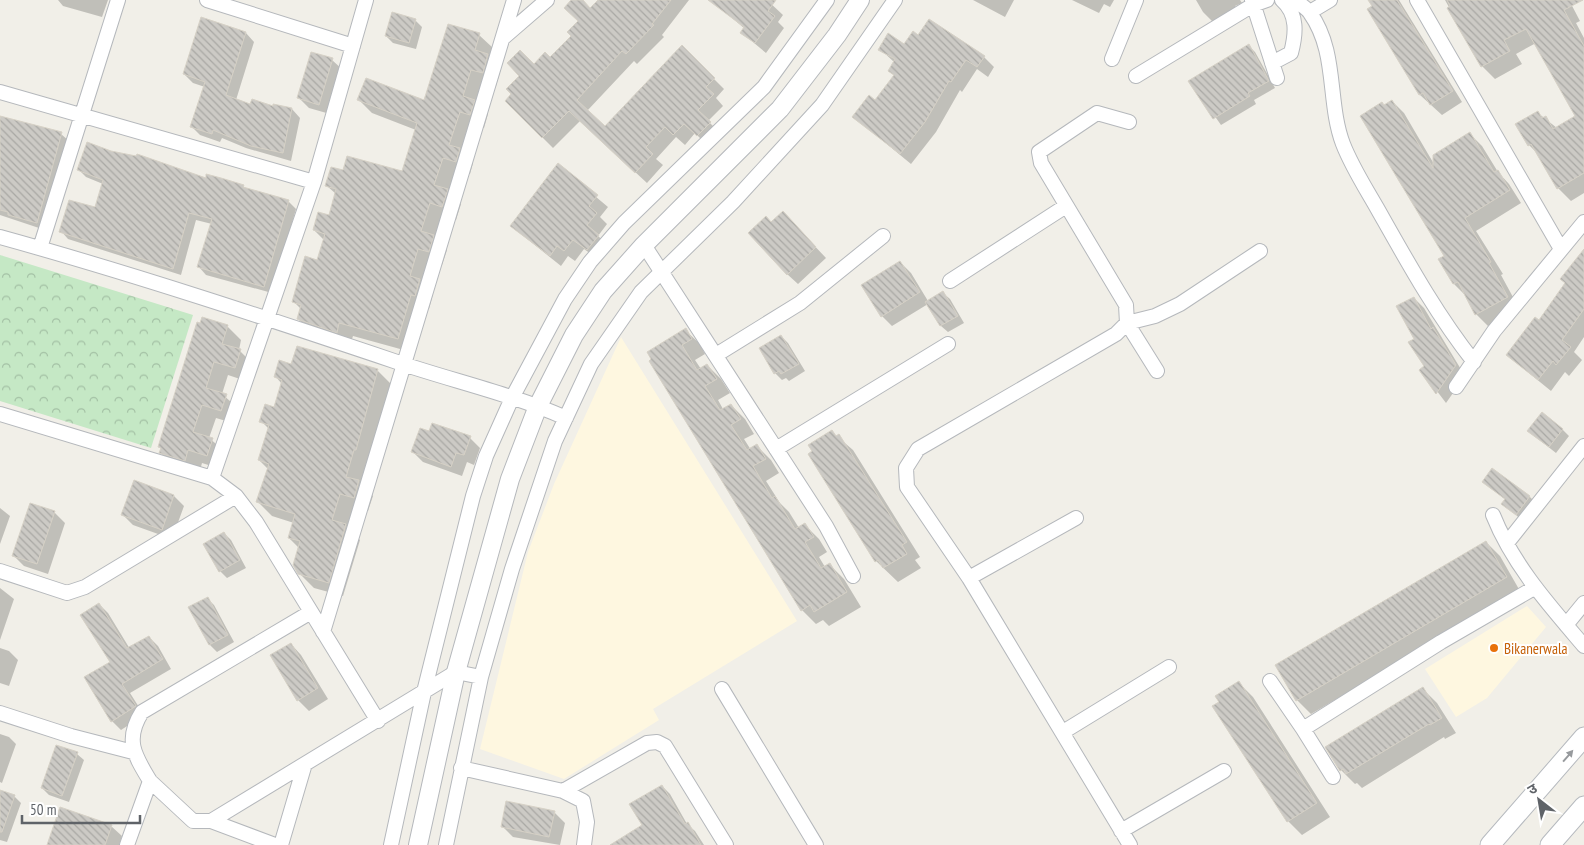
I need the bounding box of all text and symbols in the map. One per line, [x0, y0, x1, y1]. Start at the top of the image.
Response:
place label: Bikanerwala [1504, 639, 1567, 658]
marker: Bikanerwala [1488, 642, 1500, 654]
one-way arrow [1562, 750, 1574, 762]
north arrow [1514, 775, 1564, 825]
text: उ [1524, 779, 1541, 799]
scale bar [22, 792, 140, 824]
text: 50 m [30, 800, 56, 819]

